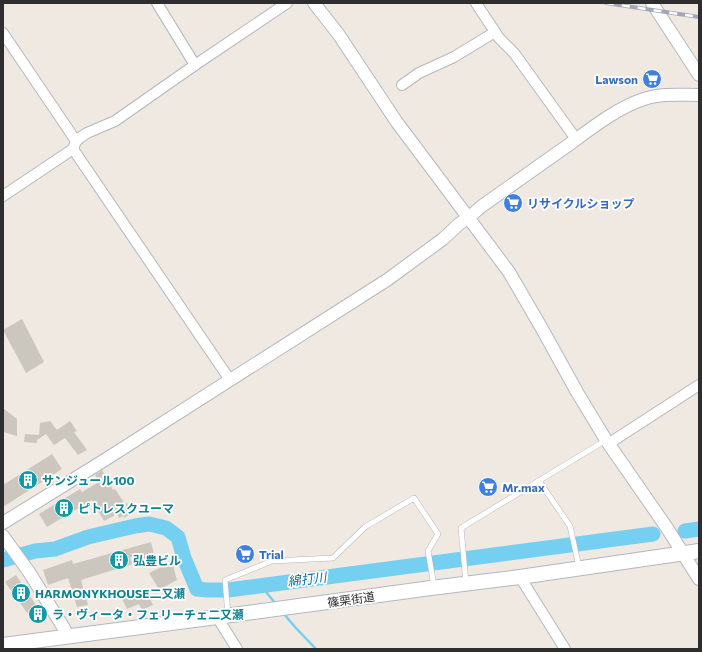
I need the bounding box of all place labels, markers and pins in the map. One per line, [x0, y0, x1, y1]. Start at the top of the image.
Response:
supermarket icon: Lawson [641, 68, 663, 90]
place label: Lawson [595, 72, 638, 86]
supermarket icon: リサイクルショップ [502, 192, 524, 214]
place label: リサイクルショップ [527, 196, 634, 210]
building icon: サンジュール100 [17, 469, 39, 491]
place label: サンジュール100 [42, 473, 135, 487]
supermarket icon: Mr.max [477, 476, 499, 498]
place label: Mr.max [502, 480, 545, 494]
building icon: ピトレスクユーマ [53, 497, 75, 519]
place label: ピトレスクユーマ [78, 501, 174, 515]
supermarket icon: Trial [234, 543, 256, 565]
place label: Trial [259, 547, 284, 561]
building icon: 弘豊ビル [108, 549, 130, 571]
place label: 弘豊ビル [133, 553, 181, 567]
building icon: HARMONYKHOUSE二又瀬 [10, 582, 32, 604]
place label: HARMONYKHOUSE二又瀬 [35, 586, 185, 600]
building icon: ラ・ヴィータ・フェリーチェ二又瀬 [27, 603, 49, 625]
place label: ラ・ヴィータ・フェリーチェ二又瀬 [52, 607, 244, 621]

